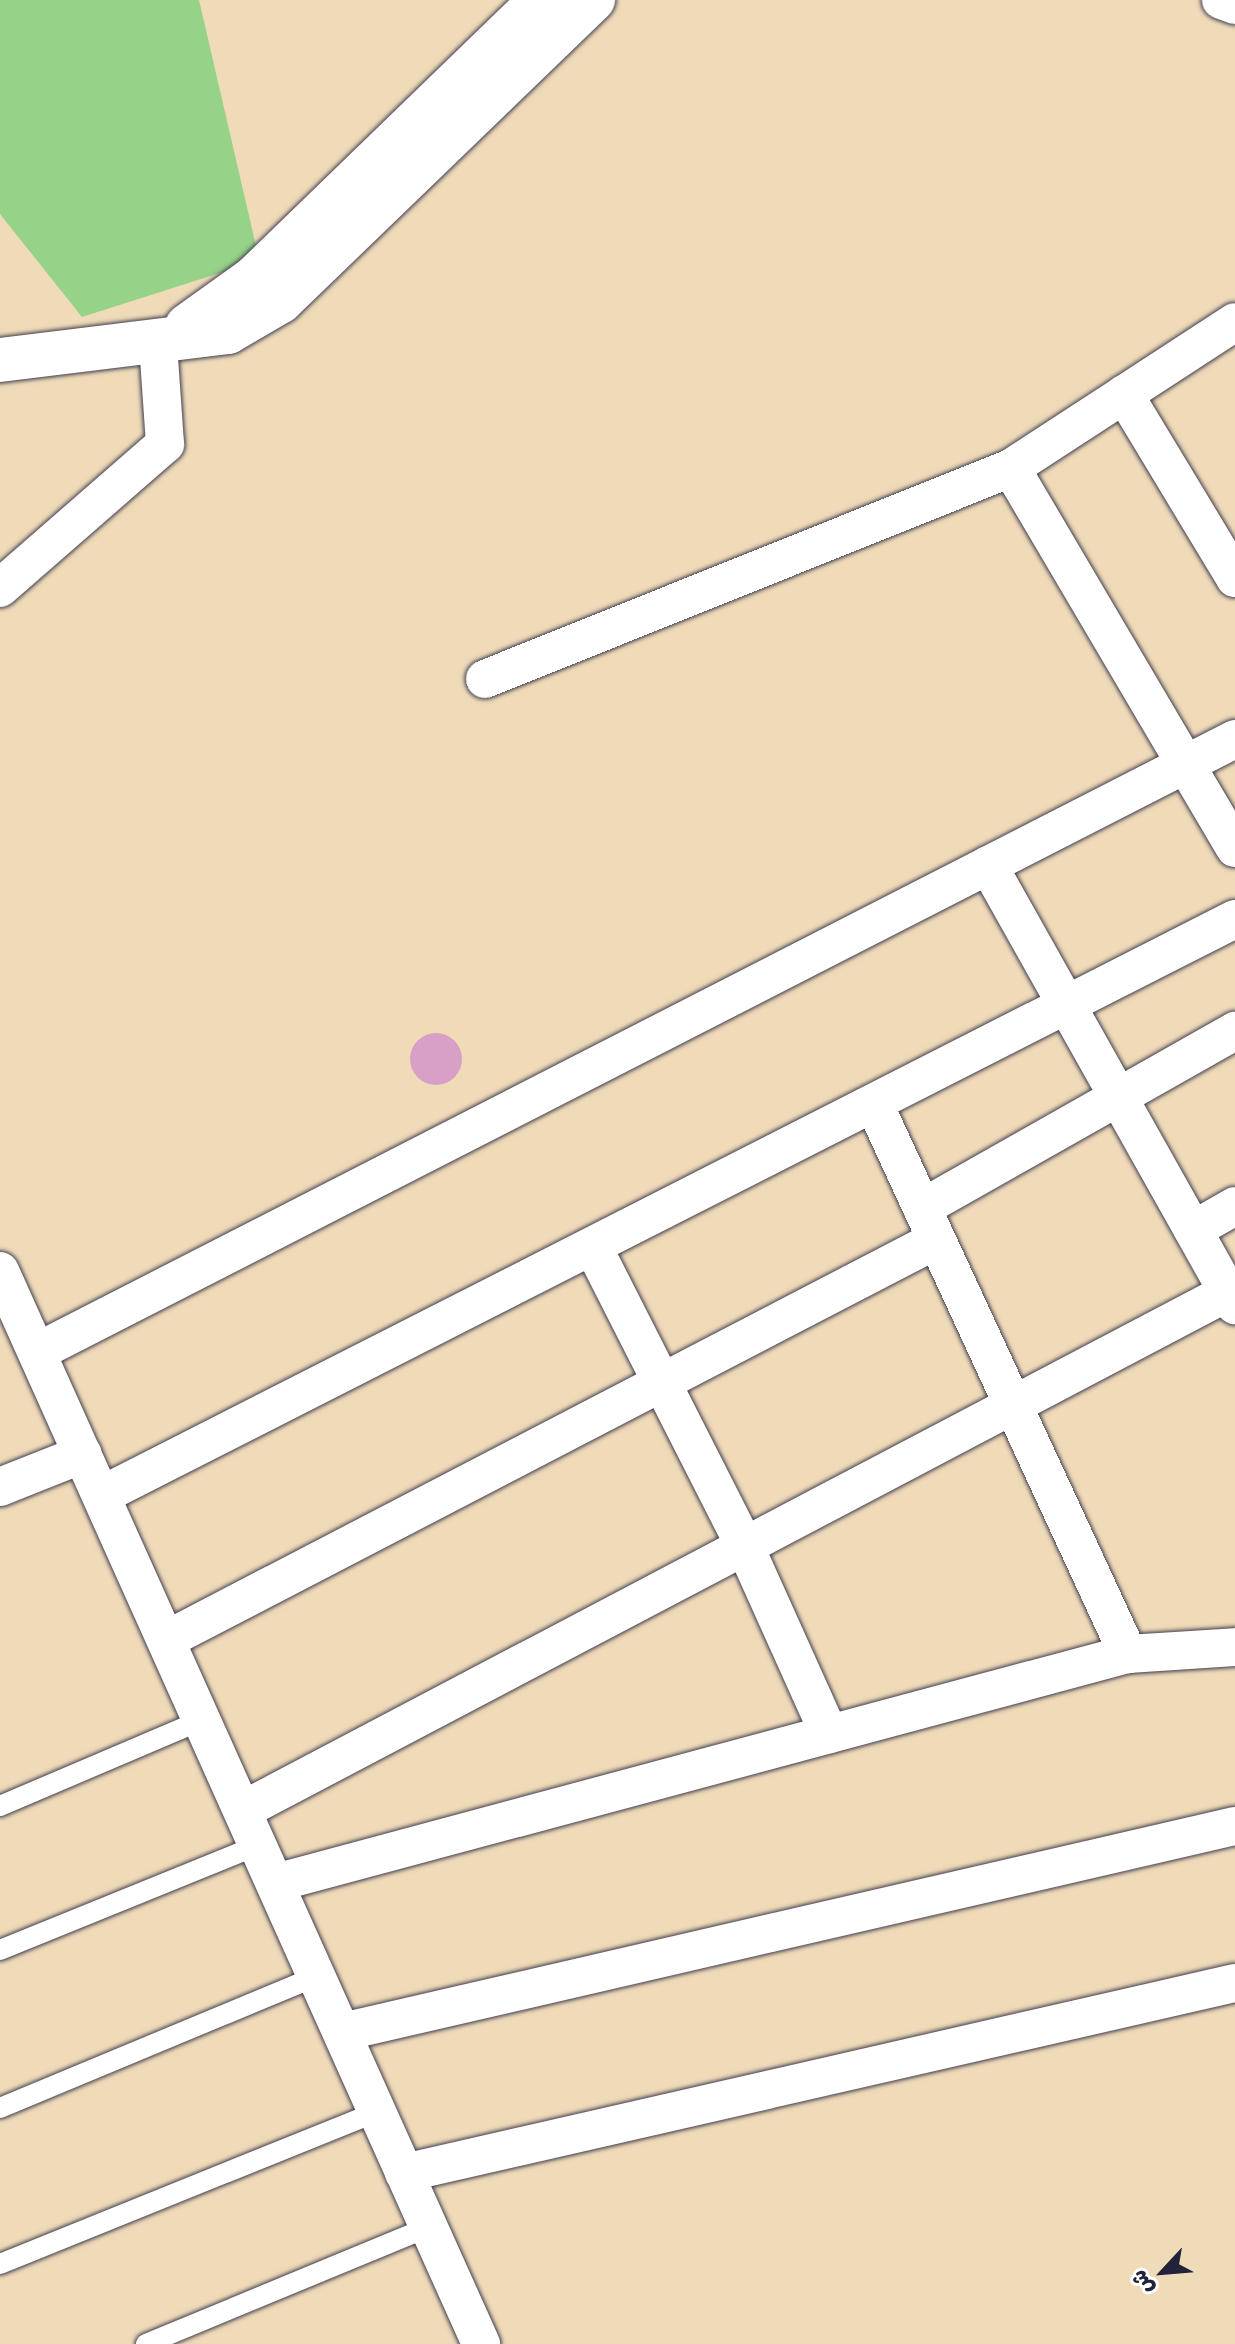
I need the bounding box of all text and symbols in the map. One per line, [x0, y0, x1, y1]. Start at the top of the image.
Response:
north arrow [1123, 2232, 1203, 2312]
text: ش [1123, 2266, 1159, 2300]

